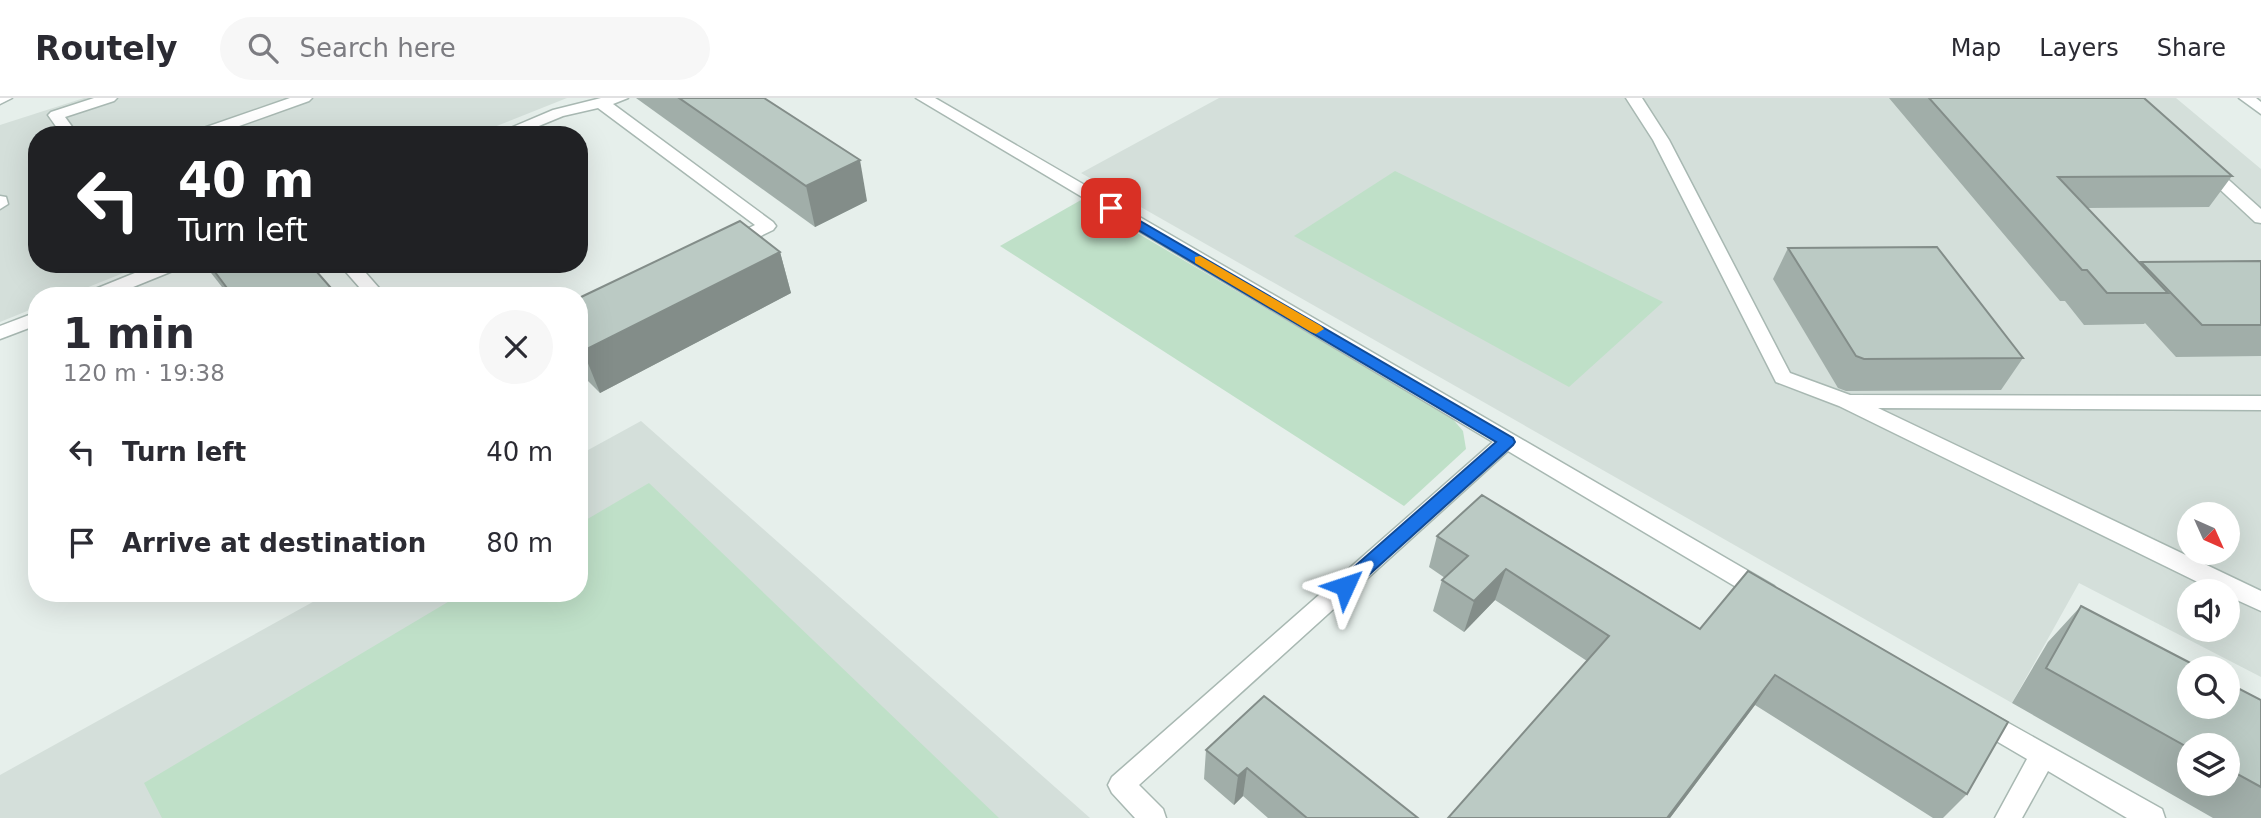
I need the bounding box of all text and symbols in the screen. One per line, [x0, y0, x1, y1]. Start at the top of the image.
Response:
search box [220, 17, 710, 80]
text: Routely [35, 29, 178, 68]
icon: search [244, 29, 282, 67]
text: Search here [300, 33, 456, 63]
text: Map [1951, 34, 2001, 62]
text: Layers [2039, 34, 2119, 62]
text: Share [2157, 34, 2226, 62]
text: 40 m [178, 152, 314, 209]
icon: left [63, 154, 154, 245]
pin [1081, 178, 1141, 238]
icon: arrive [1092, 189, 1130, 227]
text: Turn left [178, 211, 308, 249]
text: 1 min [63, 309, 195, 358]
button: close [479, 310, 553, 384]
text: 120 m · 19:38 [63, 360, 225, 386]
icon: left [63, 433, 101, 471]
text: Turn left [122, 437, 246, 467]
text: 40 m [486, 437, 553, 467]
north arrow [2177, 502, 2240, 565]
map controls [2177, 502, 2240, 796]
icon: arrive [63, 524, 101, 562]
text: Arrive at destination [122, 528, 426, 558]
text: 80 m [486, 528, 553, 558]
position arrow [1308, 549, 1382, 623]
button: sound [2177, 579, 2240, 642]
button: search [2177, 656, 2240, 719]
button: layers [2177, 733, 2240, 796]

